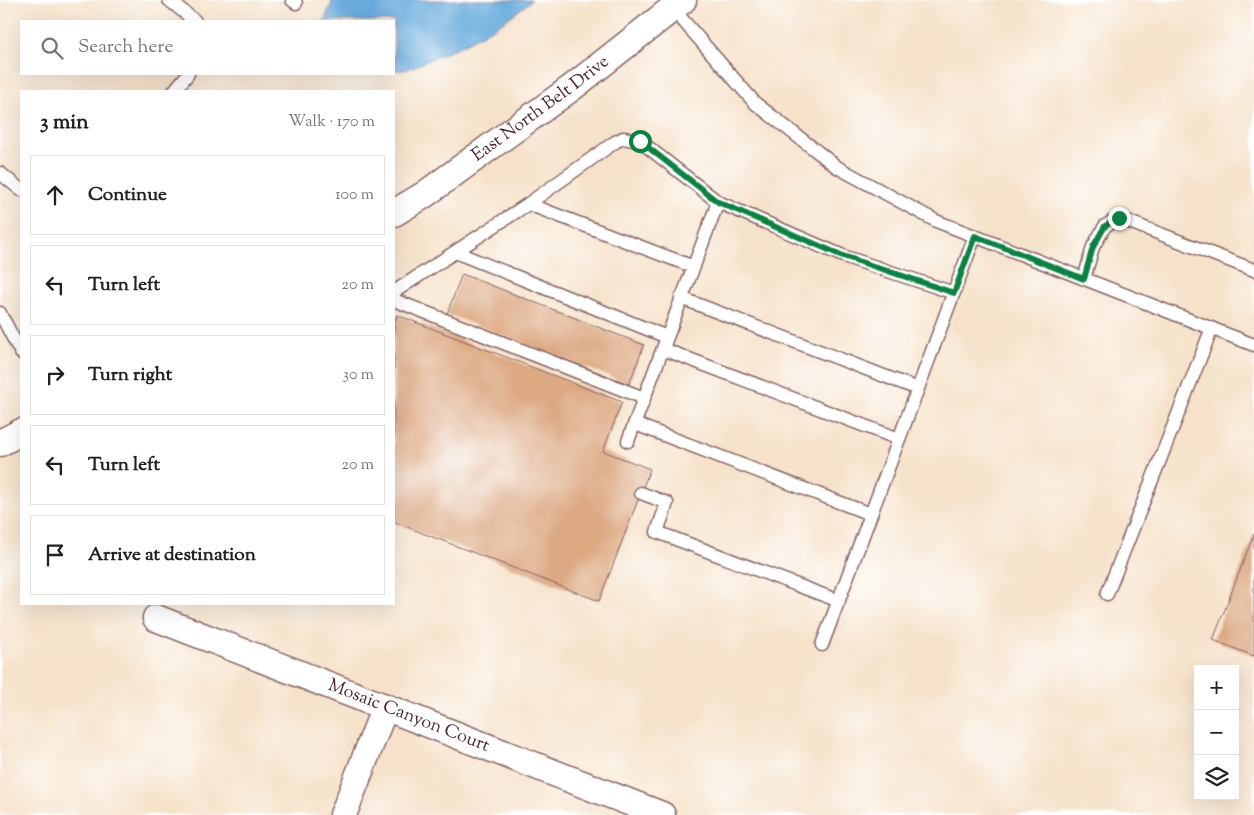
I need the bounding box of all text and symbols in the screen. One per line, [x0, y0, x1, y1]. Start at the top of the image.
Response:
search box [20, 20, 395, 75]
icon: search [38, 34, 66, 62]
text: Search here [78, 34, 173, 61]
street label: East North Belt Drive [467, 50, 615, 169]
text: 3 min [40, 108, 89, 138]
text: Walk · 170 m [288, 111, 375, 134]
route start [629, 130, 652, 153]
icon: ahead [41, 181, 69, 209]
text: Continue [88, 182, 167, 209]
text: 100 m [335, 184, 374, 207]
route end [1108, 207, 1131, 230]
icon: left [41, 271, 69, 299]
text: Turn left [88, 272, 160, 299]
text: 20 m [341, 274, 374, 297]
icon: right [41, 361, 69, 389]
text: Turn right [88, 362, 172, 389]
text: 30 m [343, 364, 374, 387]
icon: left [41, 451, 69, 479]
text: Turn left [88, 452, 160, 479]
text: 20 m [341, 454, 374, 477]
icon: arrive [41, 541, 69, 569]
text: Arrive at destination [88, 542, 256, 569]
map controls [1194, 665, 1239, 800]
button: + [1194, 665, 1239, 710]
street label: Mosaic Canyon Court [324, 673, 493, 760]
button: − [1194, 710, 1239, 755]
button: layers [1194, 755, 1239, 800]

